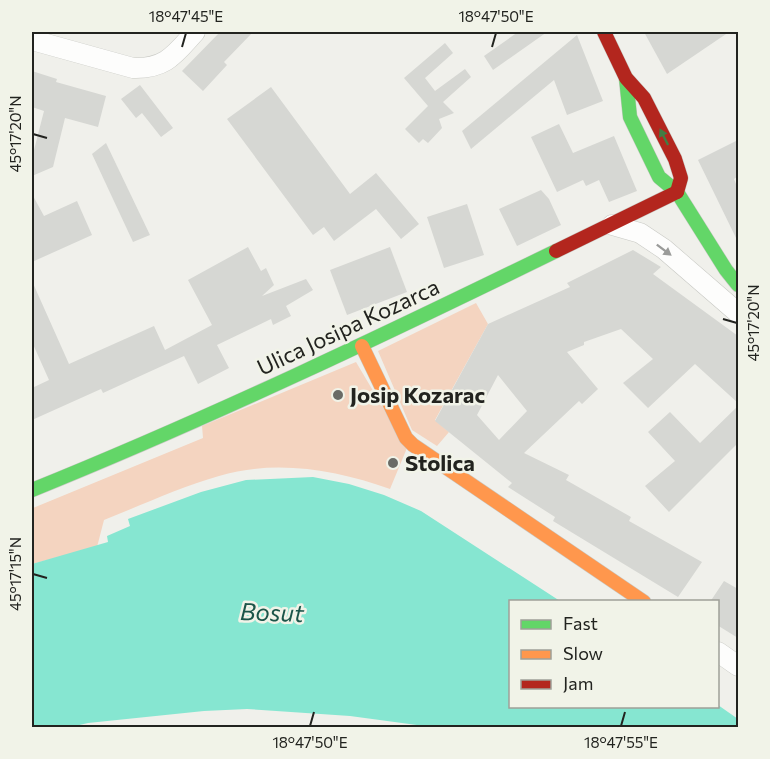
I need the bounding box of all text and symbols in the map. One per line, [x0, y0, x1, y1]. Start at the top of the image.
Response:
text: 18°47'45"E [149, 7, 223, 25]
text: 18°47'50"E [458, 7, 534, 25]
text: 45°17'20"N [6, 96, 24, 173]
one-way arrow [659, 129, 669, 146]
one-way arrow [655, 244, 671, 256]
street label: Ulica Josipa Kozarca [252, 272, 443, 381]
text: 45°17'20"N [744, 285, 762, 362]
place label: Josip Kozarac [350, 381, 485, 408]
marker: Josip Kozarac [331, 388, 345, 402]
place label: Stolica [405, 449, 475, 476]
marker: Stolica [386, 456, 400, 470]
text: 45°17'15"N [6, 537, 24, 611]
water label: Bosut [240, 596, 306, 627]
legend [509, 600, 719, 708]
text: Fast [563, 612, 598, 634]
text: Slow [563, 642, 603, 664]
text: Jam [563, 672, 593, 694]
text: 18°47'50"E [272, 733, 348, 751]
text: 18°47'55"E [584, 733, 658, 751]

